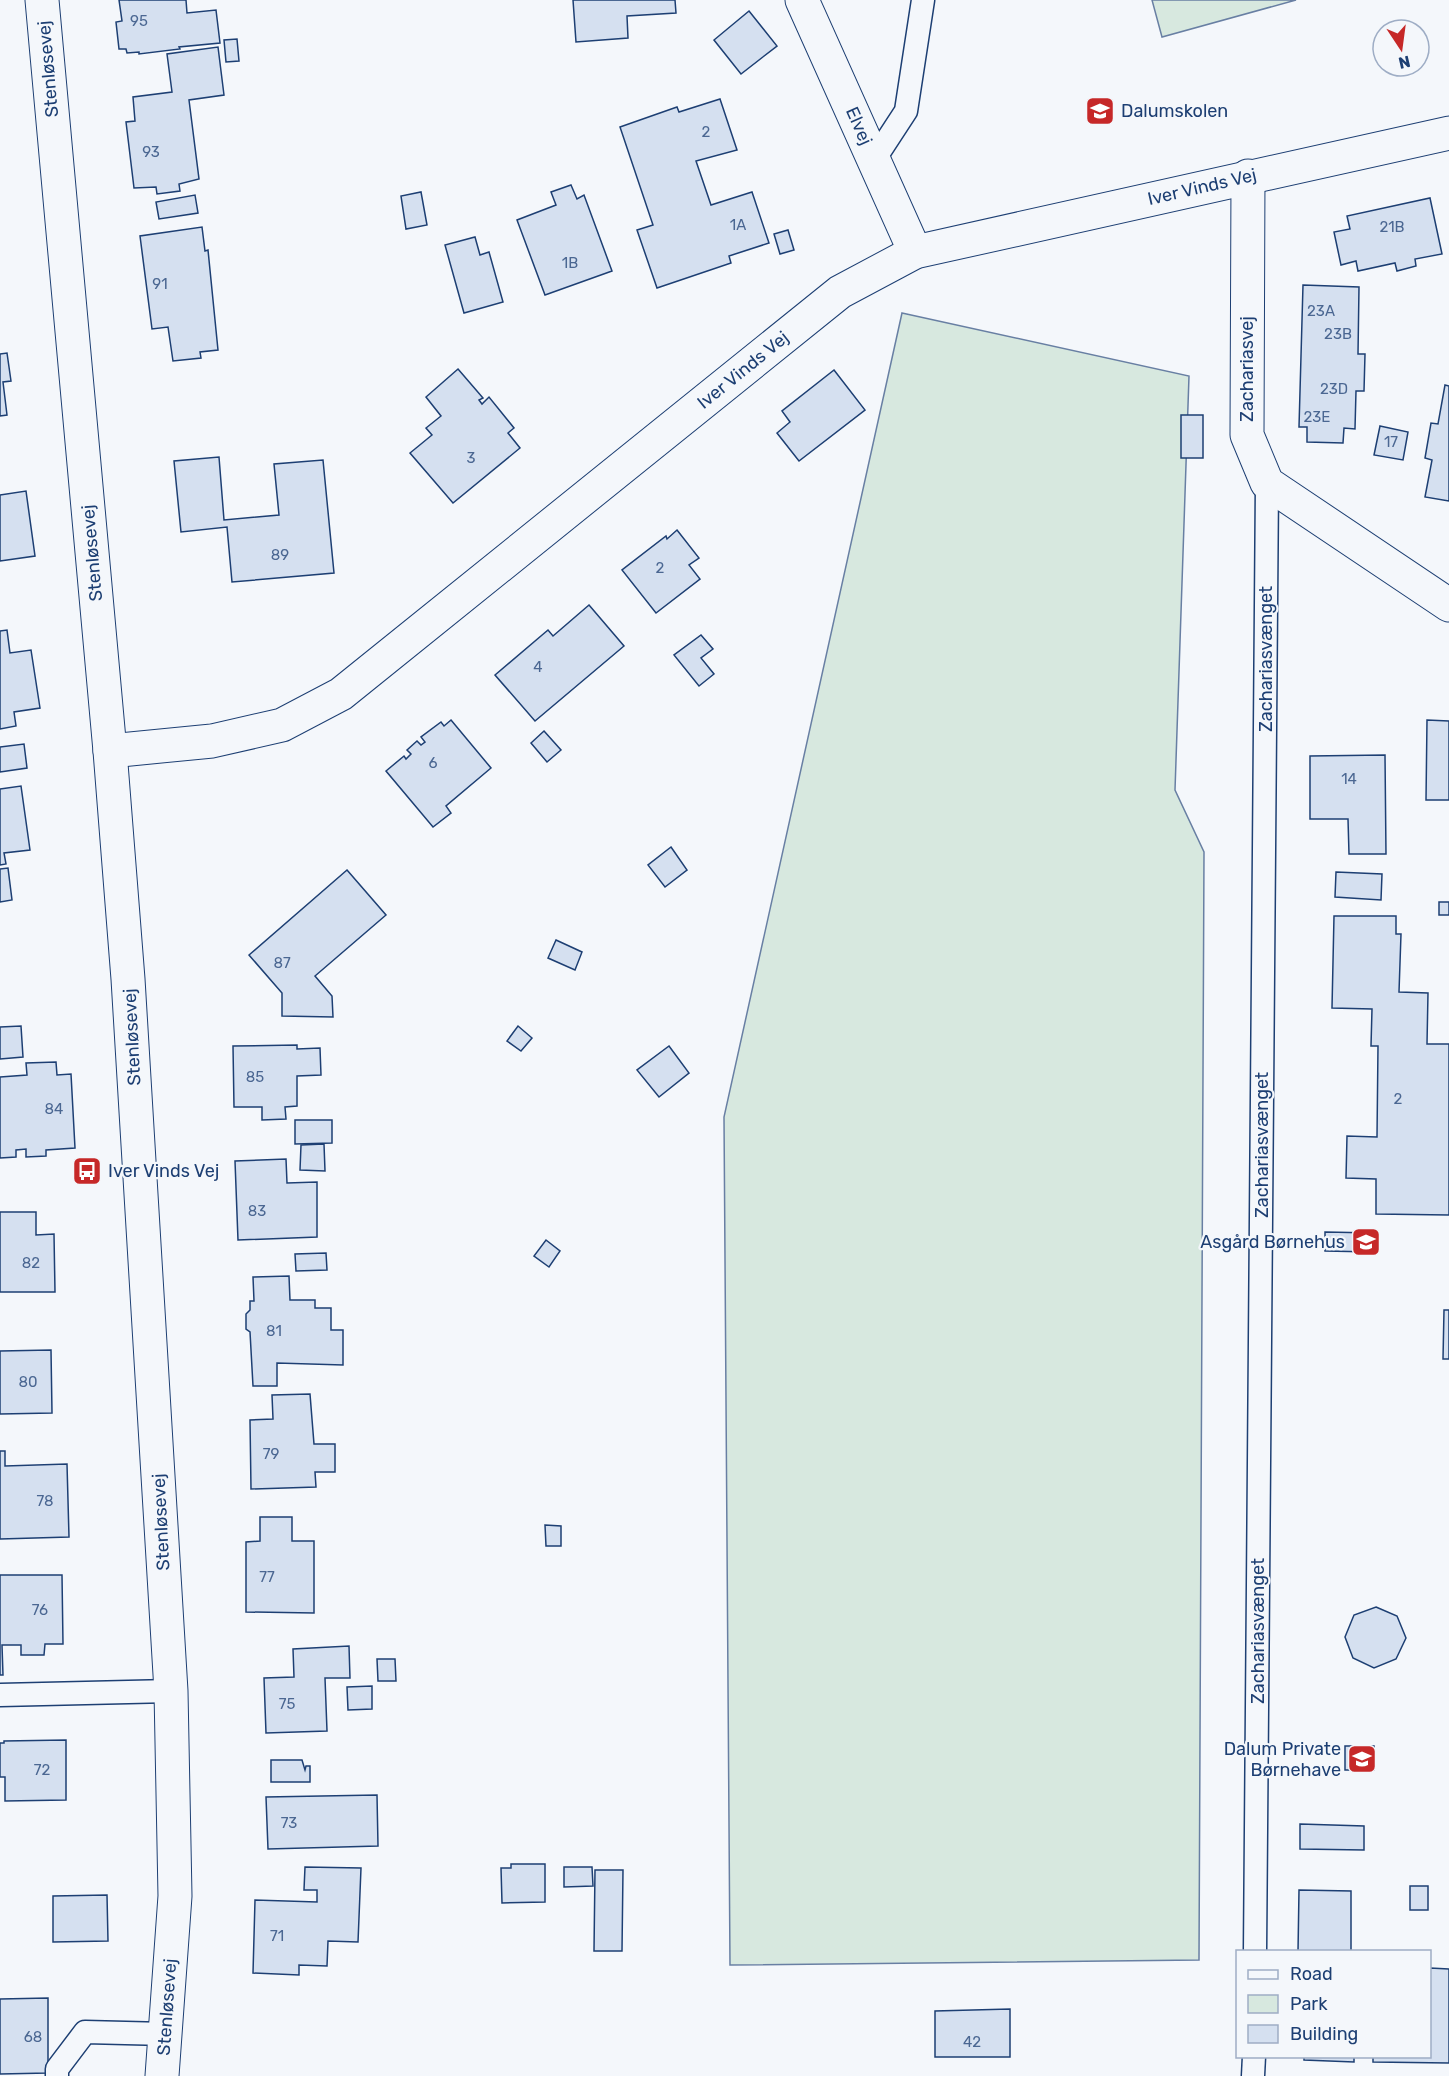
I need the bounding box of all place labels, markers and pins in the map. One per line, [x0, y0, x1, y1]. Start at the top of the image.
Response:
school or university icon: Dalumskolen [1084, 95, 1116, 127]
place label: Dalumskolen [1121, 100, 1228, 122]
bus stop icon: Iver Vinds Vej [71, 1155, 103, 1187]
place label: Iver Vinds Vej [108, 1160, 219, 1182]
school or university icon: Asgård Børnehus [1350, 1226, 1382, 1258]
place label: Asgård Børnehus [1200, 1231, 1345, 1253]
place label: Dalum Private Børnehave [1224, 1738, 1341, 1781]
school or university icon: Dalum Private Børnehave [1346, 1743, 1378, 1775]

